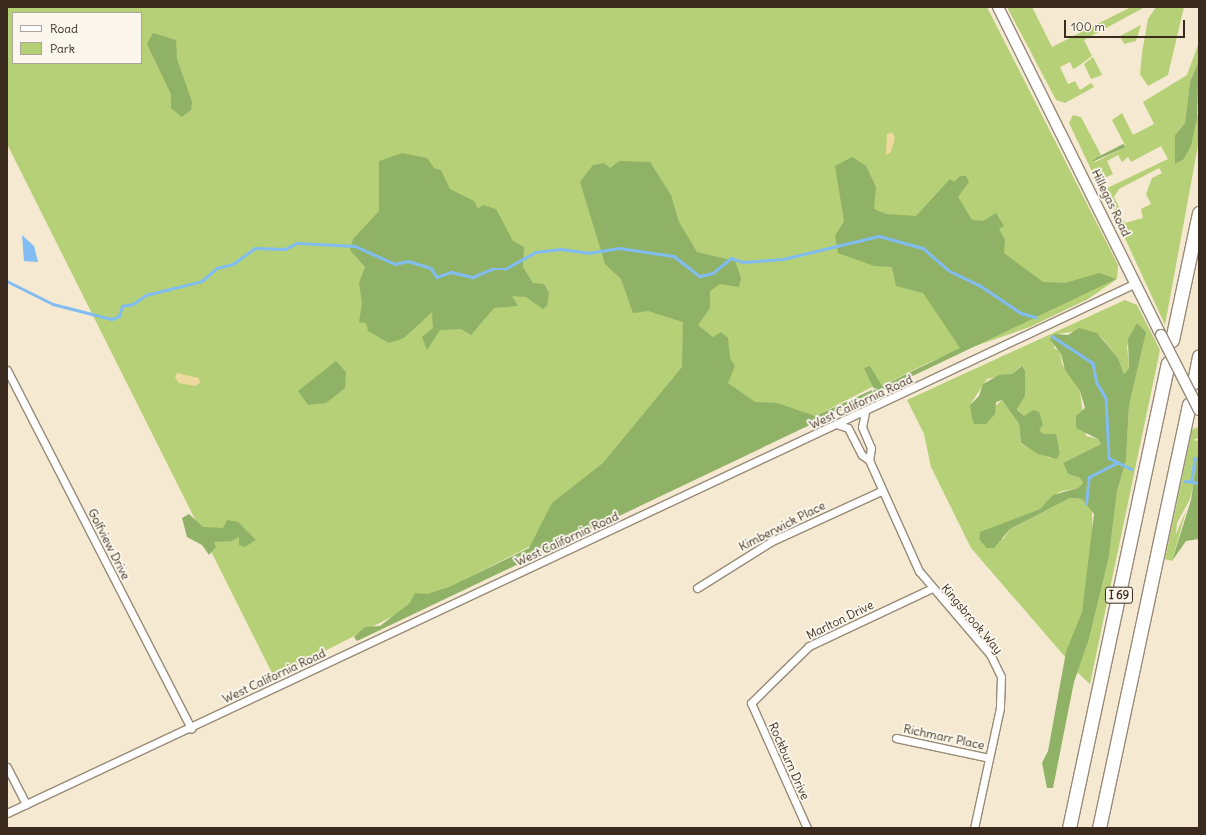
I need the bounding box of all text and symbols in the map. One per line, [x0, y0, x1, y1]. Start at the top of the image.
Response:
legend [12, 12, 142, 64]
scale bar [1066, 12, 1187, 38]
text: 100 m [1071, 19, 1105, 34]
text: Road [50, 21, 78, 36]
text: Park [50, 41, 75, 56]
street label: Hillegas Road [1088, 167, 1134, 239]
street label: West California Road [807, 372, 915, 432]
street label: Kimberwick Place [736, 498, 828, 554]
street label: Golfview Drive [85, 506, 133, 582]
street label: West California Road [513, 509, 621, 569]
street label: Kingsbrook Way [938, 581, 1006, 657]
road number: I 69 [1104, 586, 1134, 604]
street label: Marlton Drive [804, 598, 876, 642]
street label: West California Road [220, 646, 328, 706]
street label: Rockburn Drive [765, 720, 813, 802]
street label: Richmarr Place [902, 721, 986, 753]

